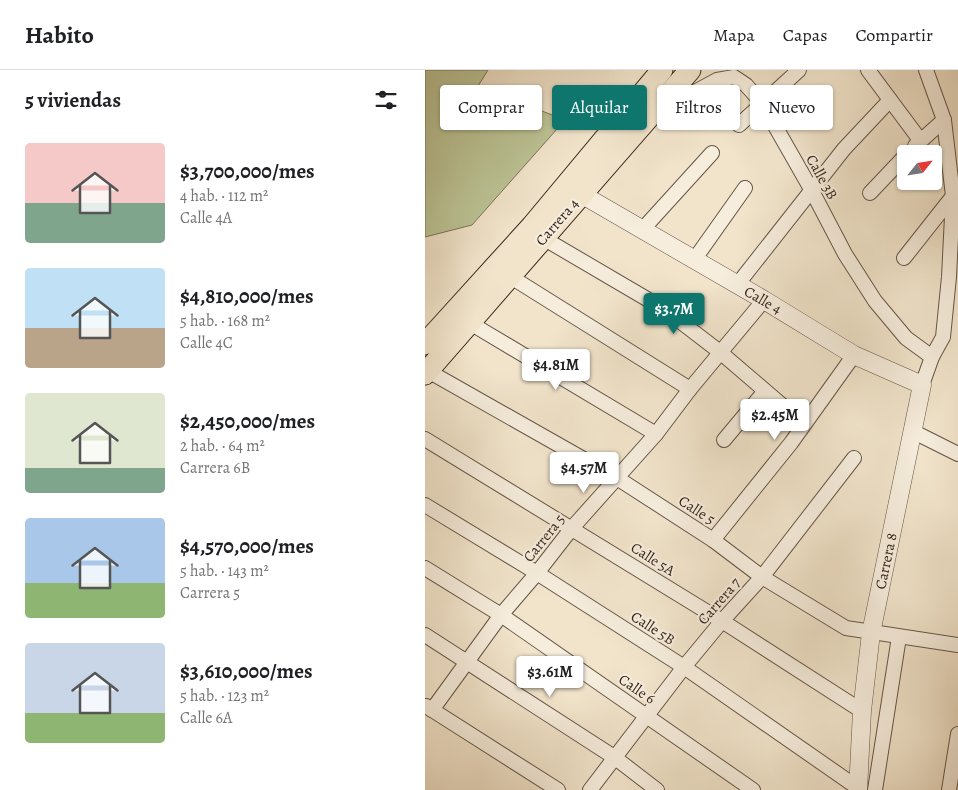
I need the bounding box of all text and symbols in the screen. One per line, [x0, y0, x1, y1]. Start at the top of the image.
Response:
text: Habito [25, 19, 94, 51]
text: Mapa [713, 23, 755, 47]
text: Capas [783, 23, 827, 47]
text: Compartir [855, 23, 933, 47]
chip: Comprar [440, 85, 542, 130]
chip: Alquilar [552, 85, 647, 130]
chip: Filtros [657, 85, 740, 130]
chip: Nuevo [750, 85, 833, 130]
text: 5 viviendas [25, 86, 121, 114]
icon: filters [372, 86, 400, 114]
north arrow [897, 145, 943, 190]
map controls [897, 145, 942, 190]
street label: Calle 3B [801, 151, 843, 203]
text: $3,700,000/mes [180, 157, 315, 185]
icon: home [65, 163, 125, 223]
text: 4 hab. · 112 m² [180, 185, 268, 207]
street label: Carrera 4 [531, 194, 583, 250]
text: Calle 4A [180, 207, 232, 229]
street label: Calle 4 [741, 281, 786, 319]
text: $4,810,000/mes [180, 282, 314, 310]
icon: home [65, 288, 125, 348]
pin: $3.7M [639, 292, 709, 335]
text: $3.7M [654, 298, 694, 320]
text: 5 hab. · 168 m² [180, 310, 270, 332]
text: Calle 4C [180, 332, 233, 354]
pin: $4.81M [515, 348, 597, 391]
text: $4.81M [533, 354, 579, 376]
pin: $2.45M [734, 398, 816, 441]
text: $2.45M [751, 404, 799, 426]
text: $2,450,000/mes [180, 407, 315, 435]
icon: home [65, 413, 125, 473]
text: 2 hab. · 64 m² [180, 435, 265, 457]
pin: $4.57M [543, 452, 625, 494]
text: Carrera 6B [180, 457, 250, 479]
text: $4.57M [561, 457, 607, 479]
street label: Calle 5 [675, 491, 719, 529]
street label: Carrera 5 [518, 510, 570, 566]
street label: Carrera 8 [870, 531, 902, 591]
text: $4,570,000/mes [180, 532, 314, 560]
icon: home [65, 538, 125, 598]
street label: Calle 5A [627, 538, 679, 580]
text: 5 hab. · 143 m² [180, 560, 269, 582]
street label: Carrera 7 [693, 573, 745, 629]
text: Carrera 5 [180, 582, 240, 604]
street label: Calle 5B [627, 606, 679, 650]
pin: $3.61M [509, 656, 591, 698]
text: $3,610,000/mes [180, 657, 312, 685]
text: $3.61M [527, 661, 573, 683]
icon: home [65, 663, 125, 723]
street label: Calle 6 [615, 669, 659, 709]
text: 5 hab. · 123 m² [180, 685, 269, 707]
text: Calle 6A [180, 707, 232, 729]

